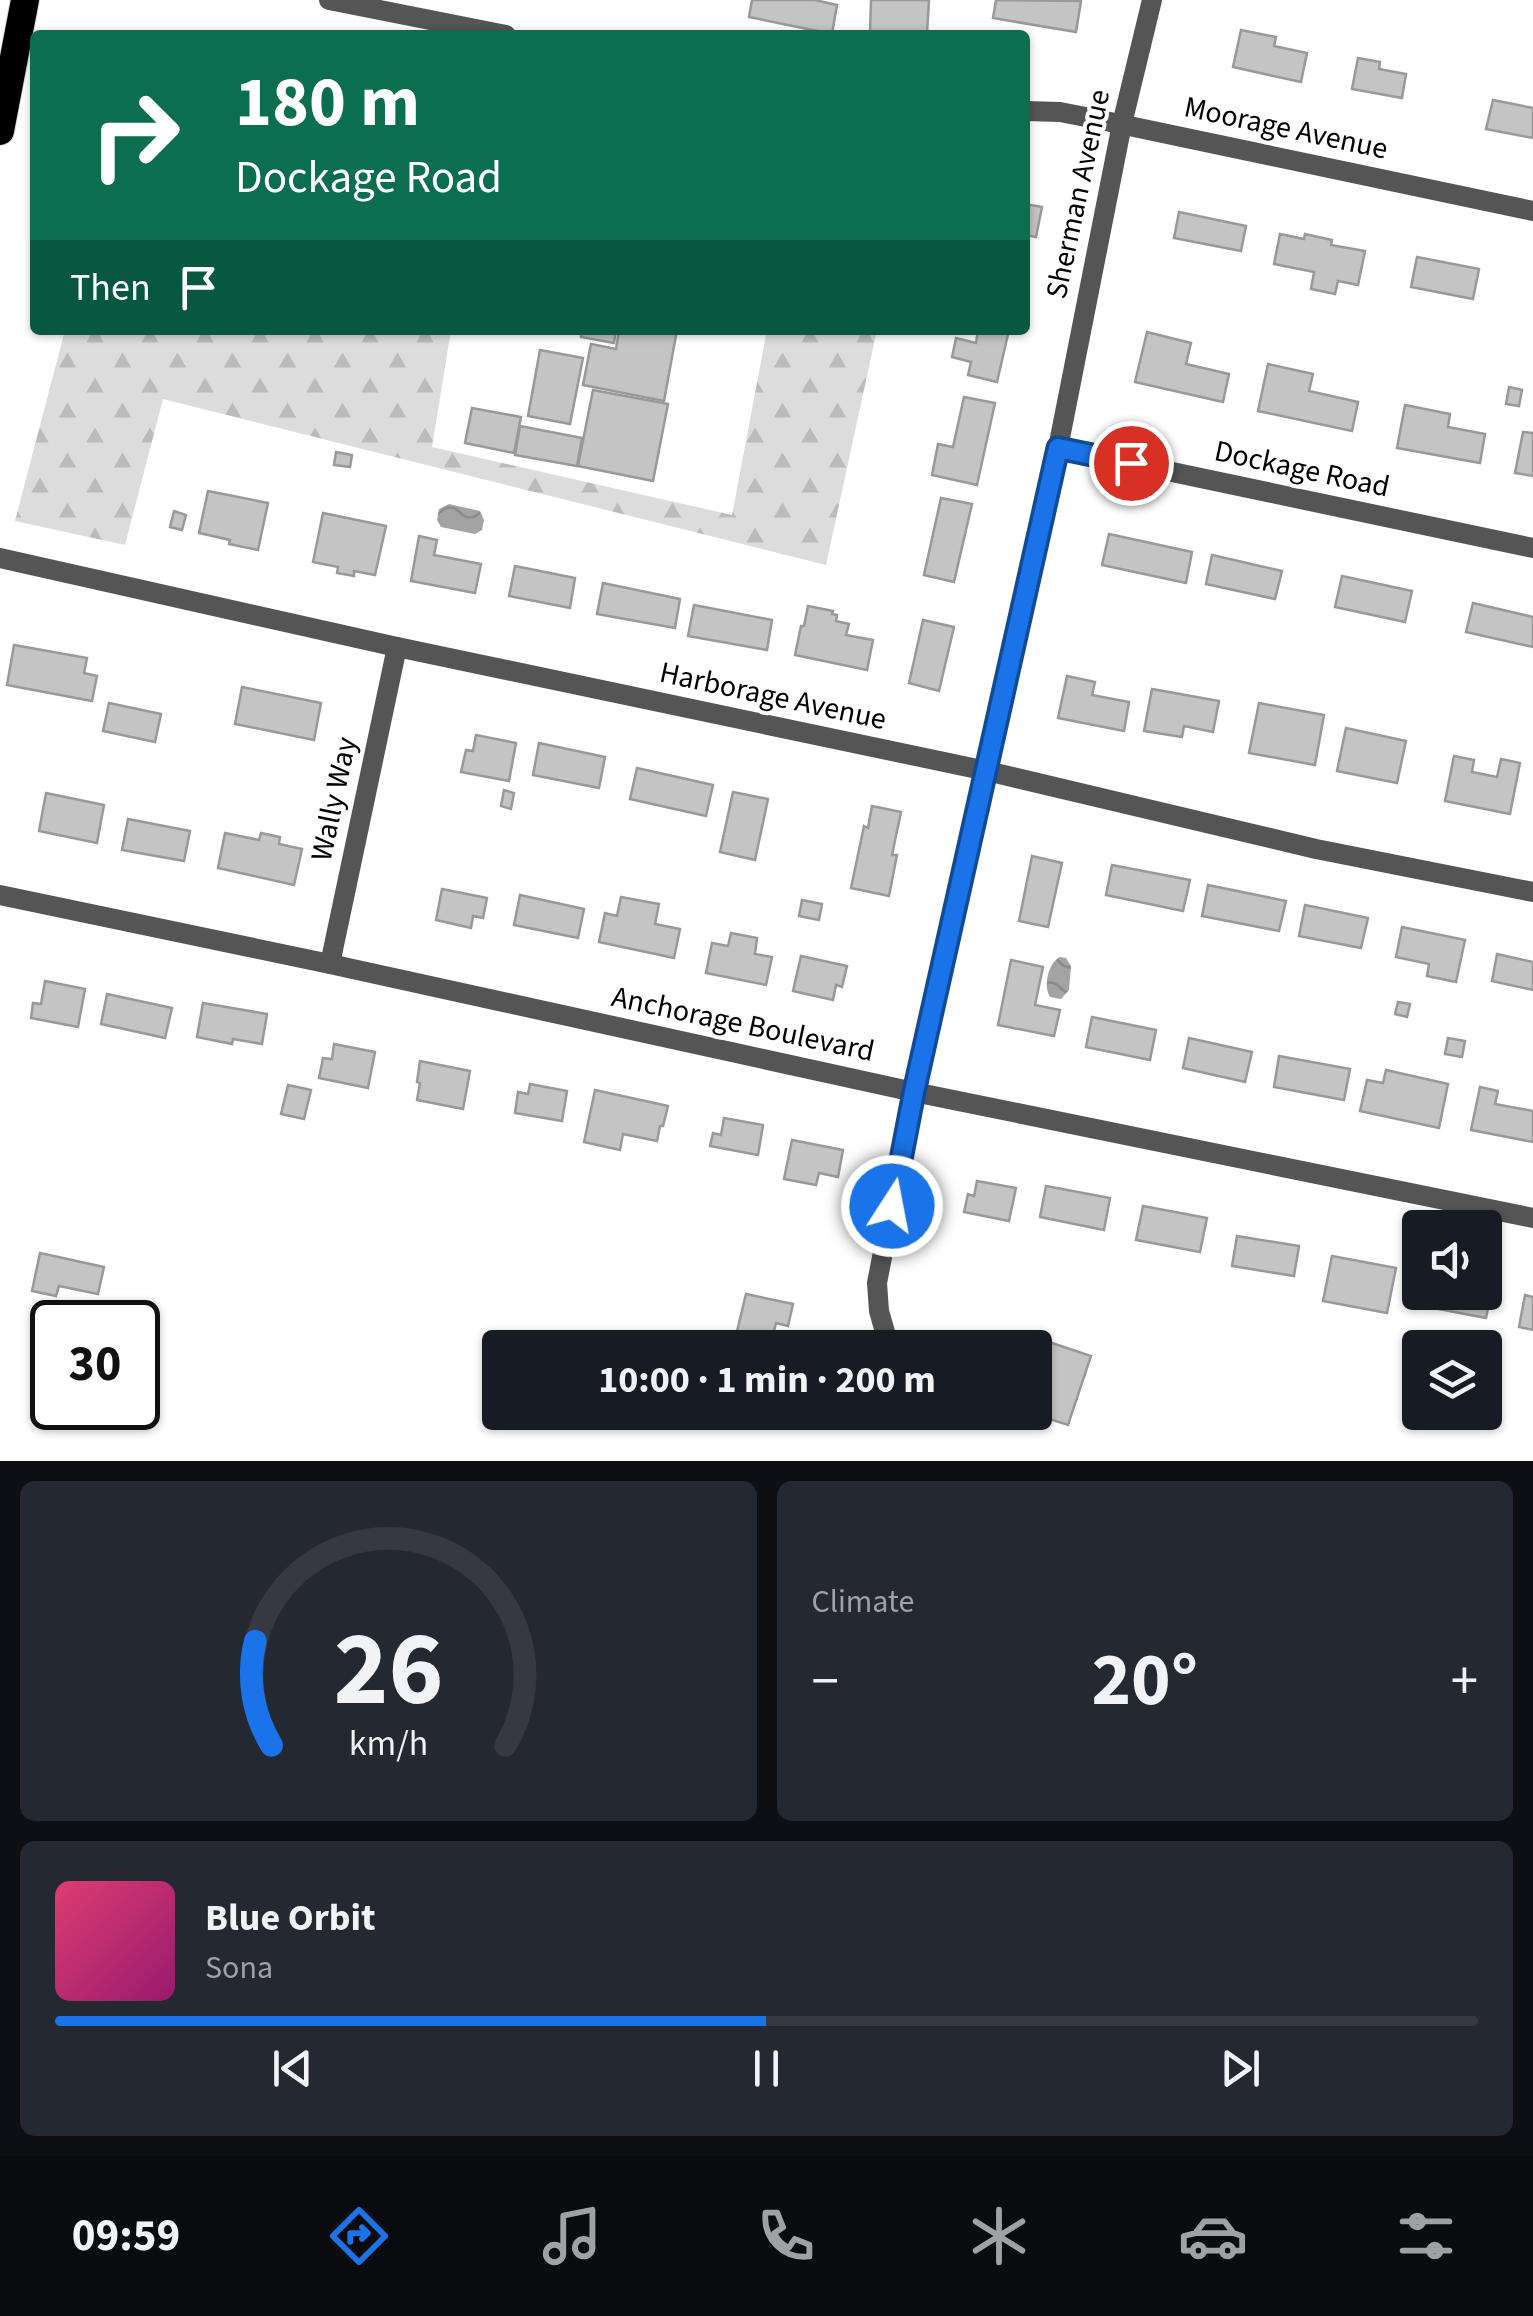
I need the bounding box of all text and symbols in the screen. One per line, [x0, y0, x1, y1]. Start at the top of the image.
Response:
text: 180 m [235, 53, 420, 153]
icon: right [70, 70, 200, 200]
street label: Moorage Avenue [1180, 85, 1392, 171]
street label: Sherman Avenue [1035, 86, 1121, 302]
text: Dockage Road [235, 146, 502, 210]
icon: arrive [171, 260, 226, 315]
text: Then [70, 261, 151, 315]
pin [1089, 421, 1174, 506]
street label: Dockage Road [1210, 429, 1394, 509]
icon: arrive [1104, 436, 1159, 491]
street label: Harborage Avenue [656, 651, 890, 741]
street label: Wally Way [300, 733, 368, 865]
street label: Anchorage Boulevard [608, 975, 878, 1073]
position arrow [840, 1154, 944, 1258]
map controls [1402, 1210, 1502, 1430]
button: sound [1402, 1210, 1502, 1310]
speed limit sign: 30 [30, 1300, 160, 1430]
button: layers [1402, 1330, 1502, 1430]
text: 10:00 · 1 min · 200 m [598, 1353, 936, 1407]
text: Climate [812, 1579, 914, 1625]
text: 26 [333, 1597, 443, 1745]
text: 20° [1091, 1627, 1198, 1734]
text: − [812, 1643, 839, 1721]
text: + [1451, 1643, 1478, 1721]
text: km/h [349, 1718, 428, 1769]
text: Blue Orbit [205, 1891, 376, 1945]
text: Sona [205, 1945, 273, 1991]
icon: previous [265, 2041, 320, 2096]
icon: pause [739, 2041, 794, 2096]
icon: next [1213, 2041, 1268, 2096]
icon: directions [324, 2201, 394, 2271]
icon: music [537, 2201, 607, 2271]
icon: phone [751, 2201, 821, 2271]
icon: climate [964, 2201, 1034, 2271]
icon: car [1178, 2201, 1248, 2271]
icon: filters [1391, 2201, 1461, 2271]
text: 09:59 [72, 2204, 180, 2268]

